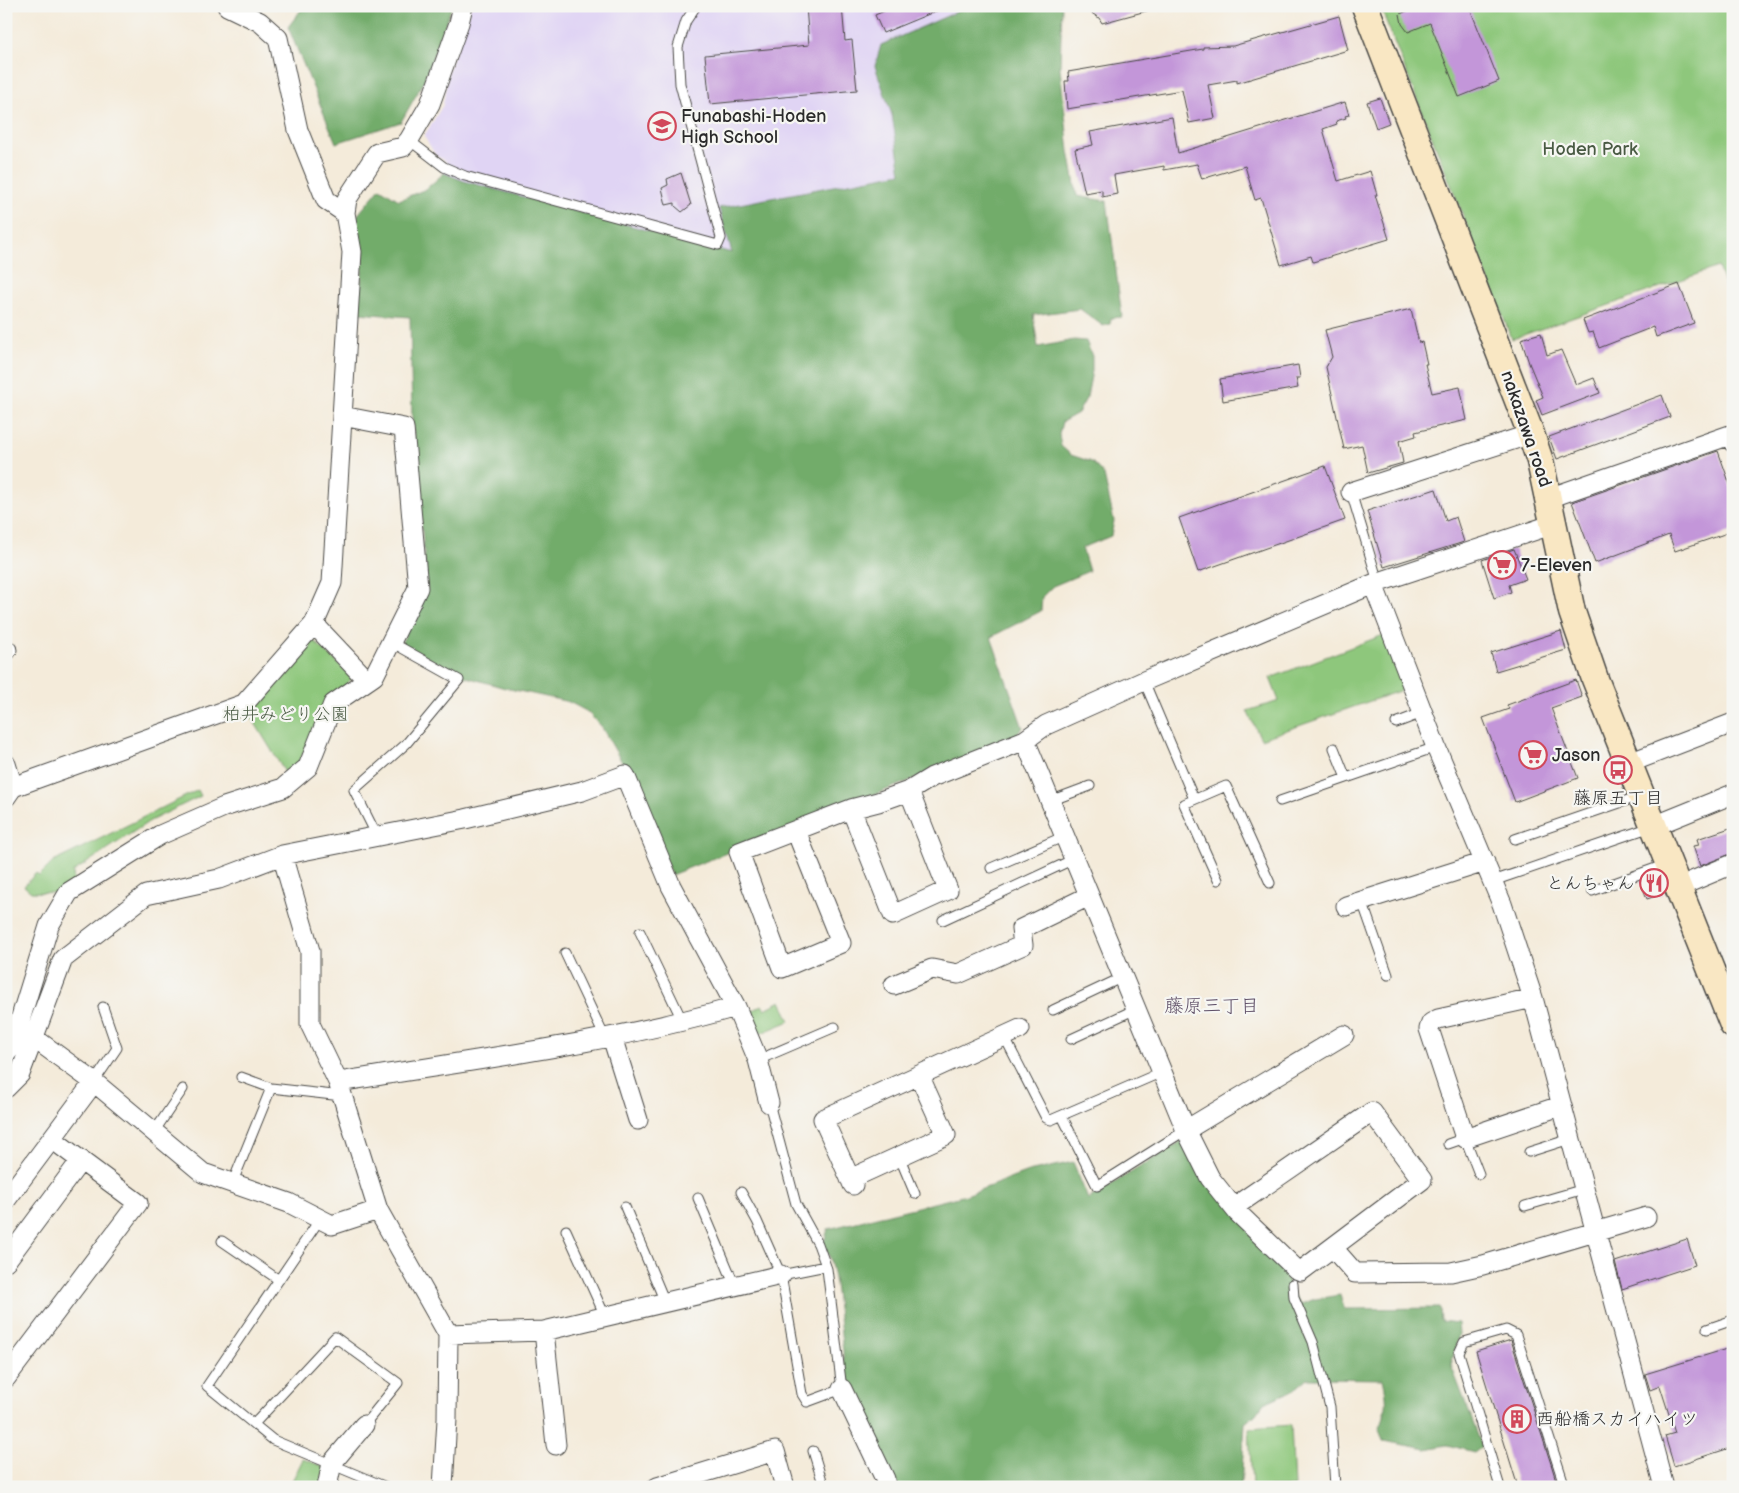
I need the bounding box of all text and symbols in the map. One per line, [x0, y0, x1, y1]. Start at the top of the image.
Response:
place label: Funabashi-Hoden High School [681, 106, 826, 148]
school or university icon: Funabashi-Hoden High School [647, 111, 677, 141]
park label: Hoden Park [1542, 139, 1638, 160]
street label: nakazawa road [1496, 368, 1556, 490]
supermarket icon: 7-Eleven [1487, 550, 1517, 580]
place label: 7-Eleven [1521, 555, 1592, 576]
park label: 柏井みどり公園 [223, 704, 349, 725]
supermarket icon: Jason [1518, 740, 1548, 770]
place label: Jason [1552, 745, 1601, 766]
bus stop icon: 藤原五丁目 [1603, 755, 1633, 785]
place label: 藤原五丁目 [1573, 788, 1663, 809]
restaurant icon: とんちゃん [1639, 868, 1669, 898]
place label: とんちゃん [1546, 873, 1635, 894]
district label: 藤原三丁目 [1164, 995, 1260, 1018]
building icon: 西船橋スカイハイツ [1502, 1404, 1532, 1434]
place label: 西船橋スカイハイツ [1536, 1409, 1698, 1430]

